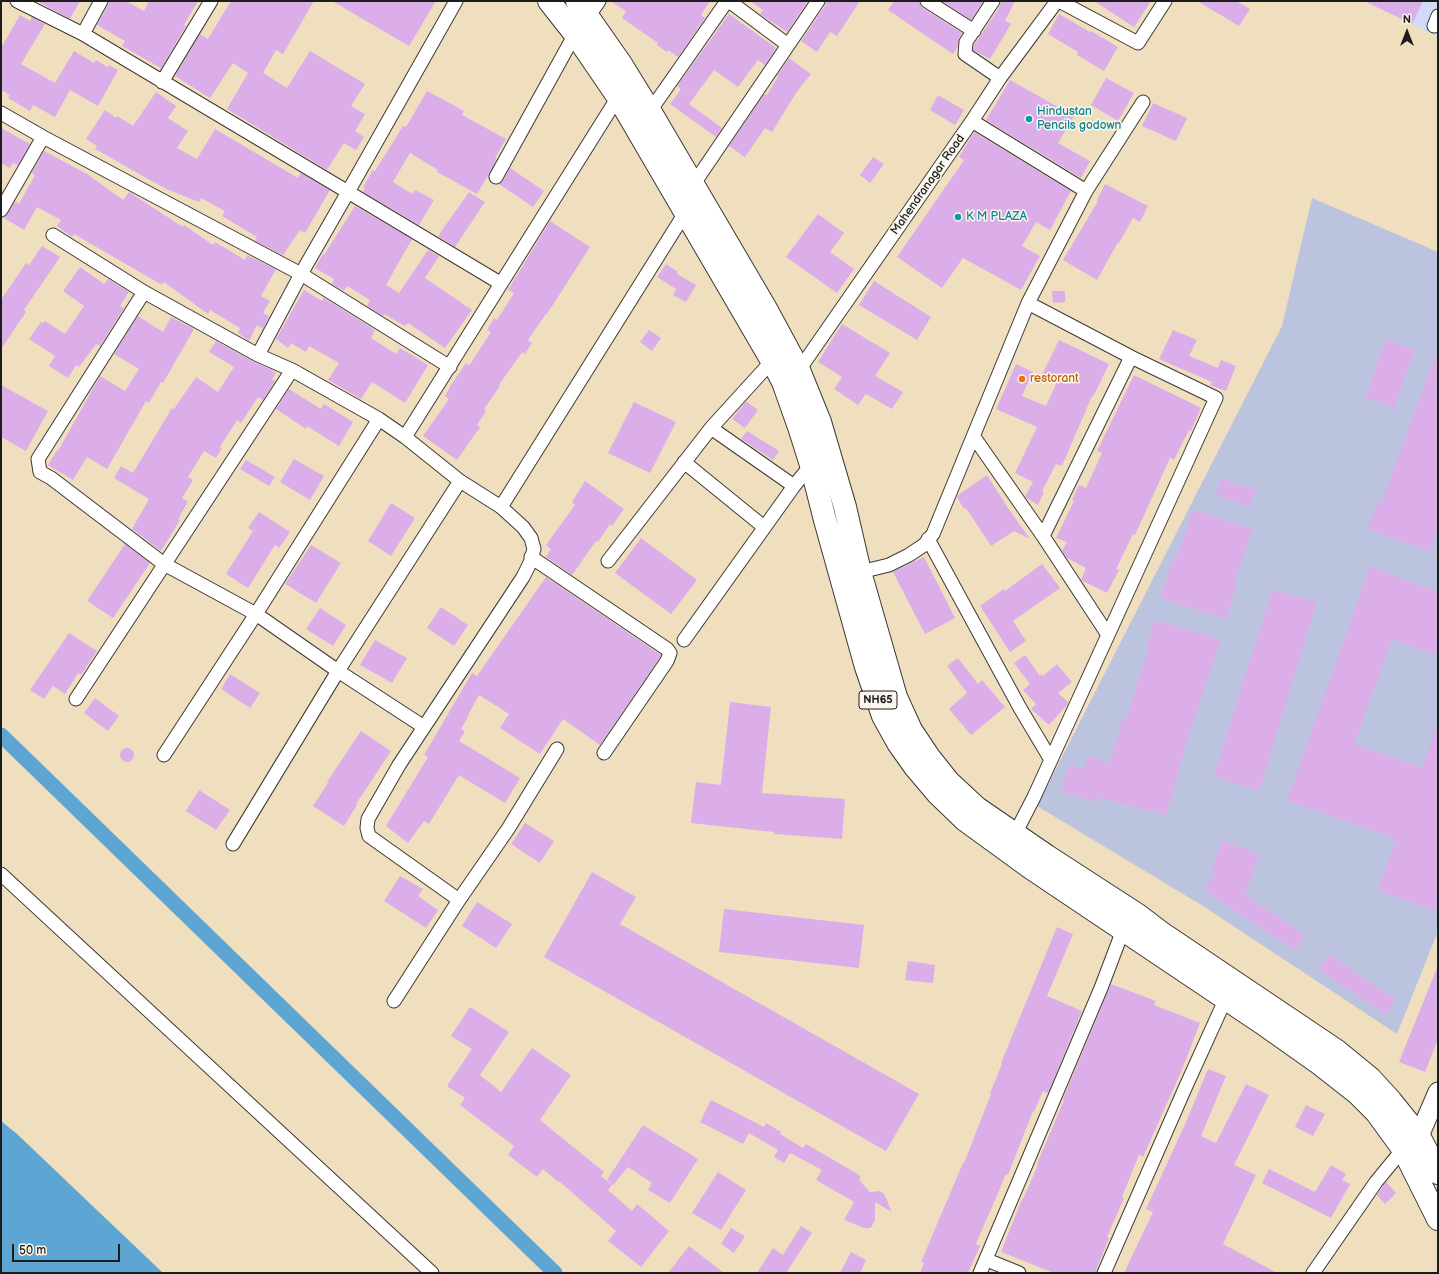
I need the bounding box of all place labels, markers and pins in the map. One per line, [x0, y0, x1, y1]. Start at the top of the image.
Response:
place label: Hindustan Pencils godown [1037, 105, 1121, 133]
marker: Hindustan Pencils godown [1024, 114, 1034, 124]
place label: K M PLAZA [966, 210, 1027, 224]
marker: K M PLAZA [953, 212, 963, 222]
place label: restorant [1030, 372, 1079, 386]
marker: restorant [1017, 374, 1027, 384]

